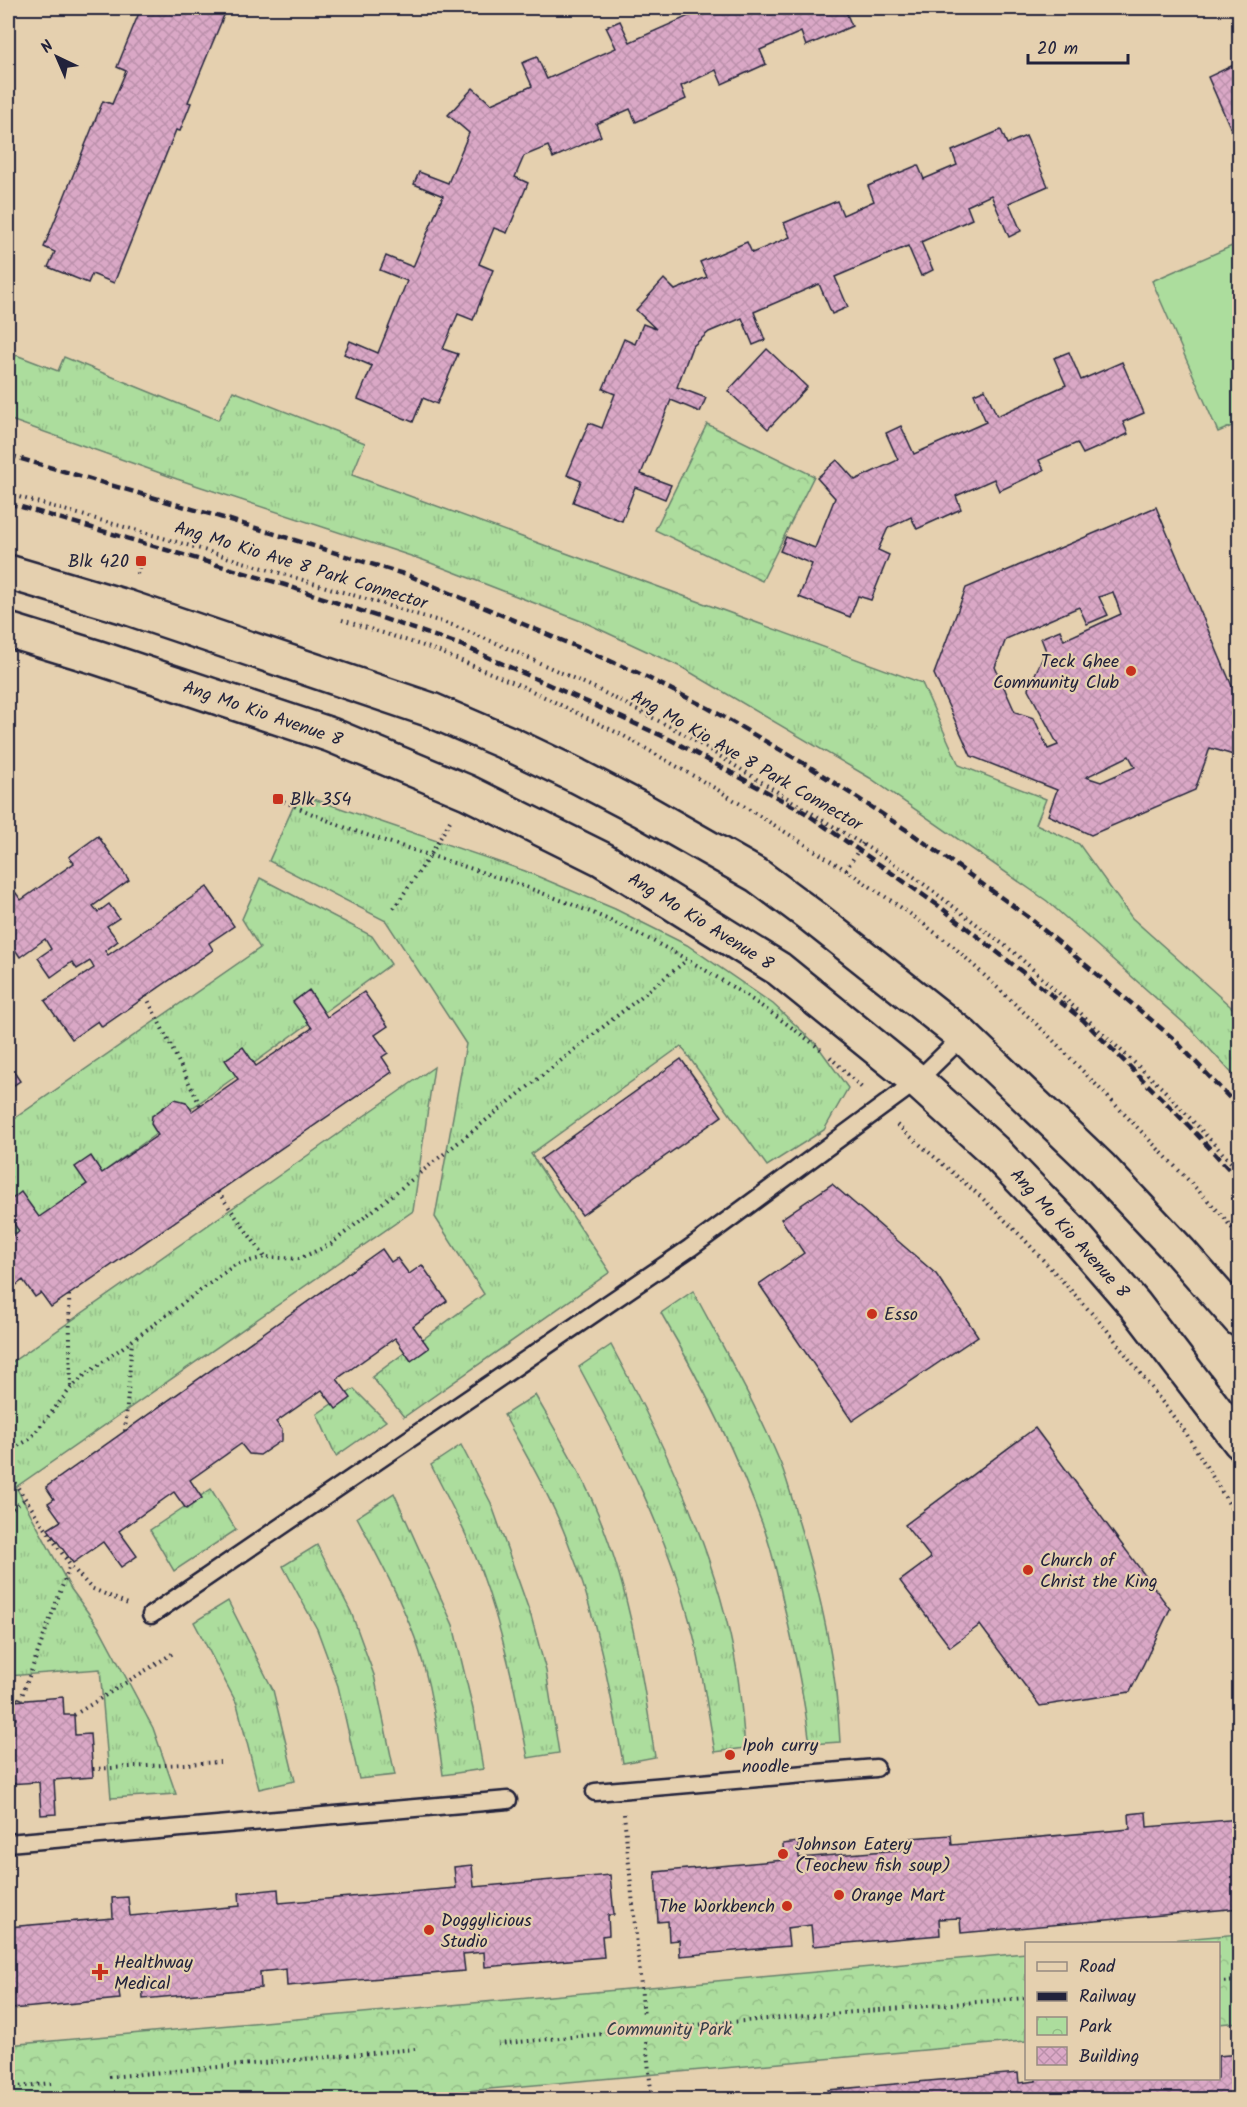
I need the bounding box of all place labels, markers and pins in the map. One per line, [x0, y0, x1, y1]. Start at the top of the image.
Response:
place label: Blk 420 [68, 548, 129, 577]
marker: Blk 420 [134, 554, 148, 568]
place label: Teck Ghee Community Club [993, 648, 1120, 698]
marker: Teck Ghee Community Club [1124, 664, 1138, 678]
place label: Blk 354 [290, 786, 351, 815]
marker: Blk 354 [271, 792, 285, 806]
place label: Esso [884, 1301, 918, 1330]
marker: Esso [865, 1307, 879, 1321]
place label: Church of Christ the King [1040, 1547, 1158, 1597]
marker: Church of Christ the King [1021, 1563, 1035, 1577]
place label: Ipoh curry noodle [742, 1732, 819, 1782]
marker: Ipoh curry noodle [723, 1748, 737, 1762]
place label: Johnson Eatery (Teochew fish soup) [795, 1831, 951, 1881]
marker: Johnson Eatery (Teochew fish soup) [776, 1847, 790, 1861]
place label: Orange Mart [851, 1882, 946, 1911]
marker: Orange Mart [832, 1888, 846, 1902]
place label: The Workbench [659, 1893, 775, 1922]
marker: The Workbench [780, 1899, 794, 1913]
place label: Doggylicious Studio [441, 1907, 532, 1957]
marker: Doggylicious Studio [422, 1923, 436, 1937]
place label: Healthway Medical [114, 1949, 193, 1999]
marker: Healthway Medical [91, 1963, 109, 1981]

